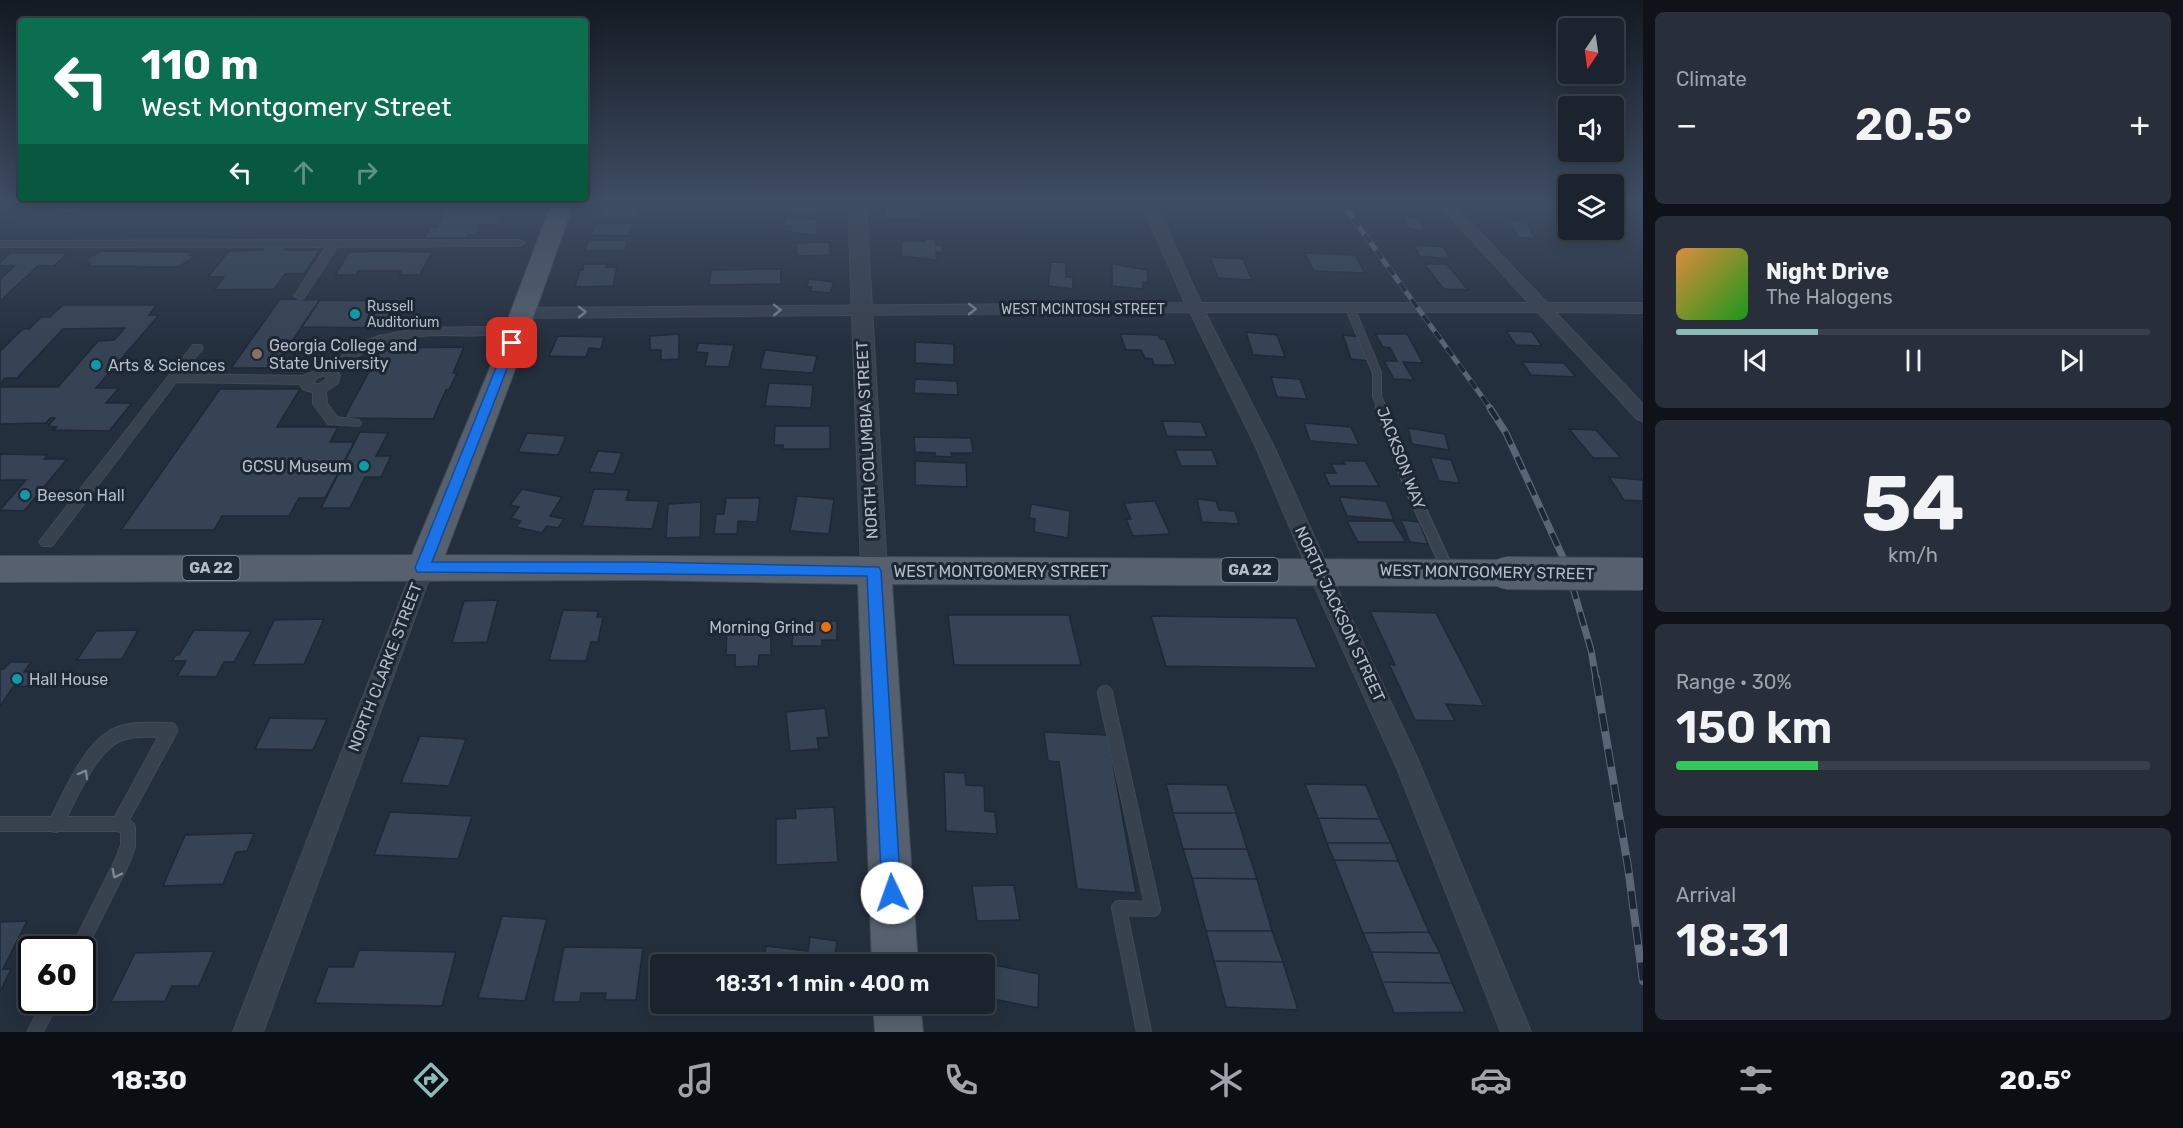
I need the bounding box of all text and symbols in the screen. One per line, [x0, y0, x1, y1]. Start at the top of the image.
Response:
north arrow [1558, 18, 1624, 84]
map controls [1558, 18, 1624, 240]
text: 110 m [141, 40, 259, 90]
icon: left [42, 42, 120, 120]
text: Climate [1676, 67, 1747, 91]
text: West Montgomery Street [141, 91, 452, 123]
button: sound [1558, 96, 1624, 162]
text: 20.5° [1855, 98, 1972, 151]
text: − [1676, 105, 1697, 144]
text: + [2129, 105, 2150, 144]
icon: left [224, 156, 257, 189]
icon: ahead [287, 156, 320, 189]
icon: right [350, 156, 383, 189]
button: layers [1558, 174, 1624, 240]
text: Night Drive [1766, 258, 1889, 285]
text: The Halogens [1766, 285, 1893, 309]
place label: Russell Auditorium [367, 298, 440, 331]
street label: WEST MCINTOSH STREET [1001, 301, 1165, 318]
one-way arrow [967, 303, 976, 315]
one-way arrow [772, 304, 781, 316]
one-way arrow [577, 306, 586, 318]
marker: Russell Auditorium [348, 307, 362, 321]
pin [486, 317, 537, 368]
icon: arrive [495, 326, 528, 359]
place label: Georgia College and State University [269, 336, 417, 373]
street label: NORTH COLUMBIA STREET [852, 340, 882, 540]
icon: previous [1739, 344, 1772, 377]
icon: pause [1897, 344, 1930, 377]
icon: next [2055, 344, 2088, 377]
marker: Georgia College and State University [250, 347, 264, 361]
place label: Arts & Sciences [108, 356, 225, 375]
marker: Arts & Sciences [89, 358, 103, 372]
street label: JACKSON WAY [1373, 404, 1429, 512]
place label: GCSU Museum [242, 457, 352, 476]
text: 54 [1861, 457, 1965, 550]
marker: GCSU Museum [357, 459, 371, 473]
place label: Beeson Hall [37, 486, 125, 505]
marker: Beeson Hall [18, 488, 32, 502]
street label: NORTH JACKSON STREET [1291, 523, 1389, 705]
text: km/h [1888, 543, 1938, 567]
road number: GA 22 [182, 556, 240, 580]
road number: GA 22 [1222, 558, 1278, 582]
street label: WEST MONTGOMERY STREET [1379, 561, 1595, 583]
street label: WEST MONTGOMERY STREET [893, 562, 1109, 581]
street label: NORTH CLARKE STREET [344, 580, 426, 754]
place label: Morning Grind [709, 618, 814, 637]
marker: Morning Grind [819, 620, 833, 634]
place label: Hall House [29, 670, 108, 689]
text: Range · 30% [1676, 670, 1792, 694]
marker: Hall House [10, 672, 24, 686]
text: 150 km [1676, 701, 1832, 754]
one-way arrow [77, 770, 88, 780]
position arrow [860, 861, 924, 925]
one-way arrow [112, 868, 124, 879]
text: Arrival [1676, 883, 1736, 907]
text: 18:31 [1676, 914, 1790, 967]
speed limit sign: 60 [18, 936, 96, 1014]
text: 18:31 · 1 min · 400 m [715, 970, 930, 997]
icon: directions [410, 1059, 452, 1101]
icon: music [675, 1059, 717, 1101]
icon: phone [940, 1059, 982, 1101]
icon: climate [1205, 1059, 1247, 1101]
icon: car [1470, 1059, 1512, 1101]
icon: filters [1735, 1059, 1777, 1101]
text: 18:30 [111, 1064, 187, 1096]
text: 20.5° [2000, 1064, 2071, 1096]

